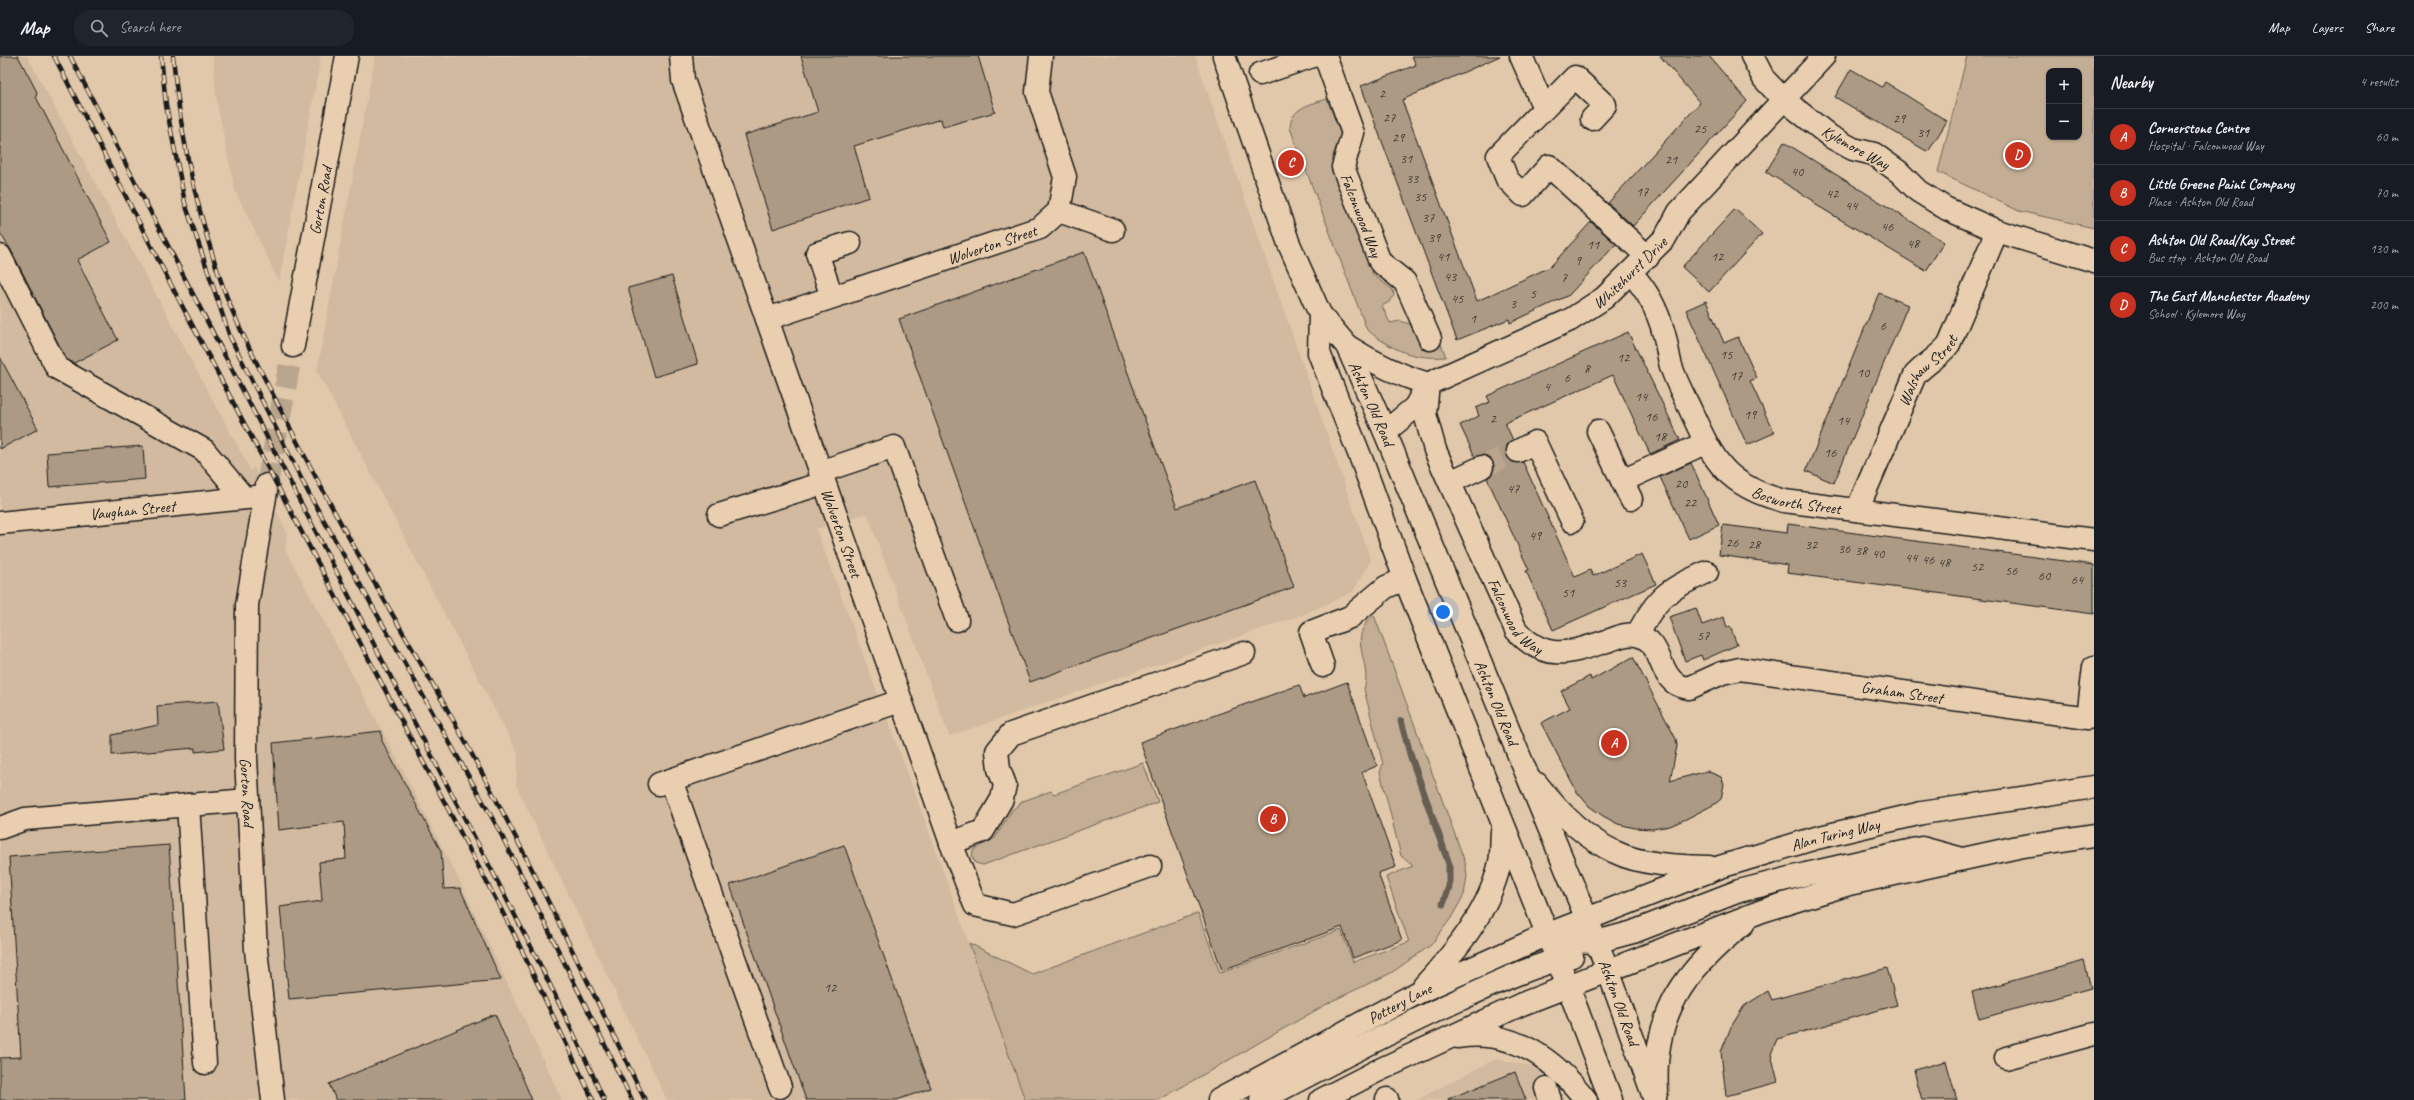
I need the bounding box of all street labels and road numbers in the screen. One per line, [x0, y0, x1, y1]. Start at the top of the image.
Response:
street label: Kylemore Way [1818, 121, 1894, 175]
street label: Gorton Road [305, 162, 338, 236]
street label: Falconwood Way [1335, 171, 1387, 262]
street label: Wolverton Street [945, 220, 1041, 269]
street label: Whitehurst Drive [1590, 231, 1673, 313]
street label: Walshaw Street [1894, 331, 1963, 409]
street label: Ashton Old Road [1344, 358, 1400, 451]
street label: Bosworth Street [1748, 482, 1844, 519]
street label: Wolverton Street [816, 486, 866, 582]
street label: Vaughan Street [89, 496, 179, 525]
street label: Falconwood Way [1483, 575, 1547, 660]
street label: Ashton Old Road [1470, 657, 1524, 751]
street label: Graham Street [1860, 677, 1947, 709]
street label: Gorton Road [235, 758, 259, 830]
street label: Alan Turing Way [1789, 814, 1883, 856]
street label: Ashton Old Road [1594, 956, 1644, 1051]
street label: Pottery Lane [1365, 978, 1436, 1029]

